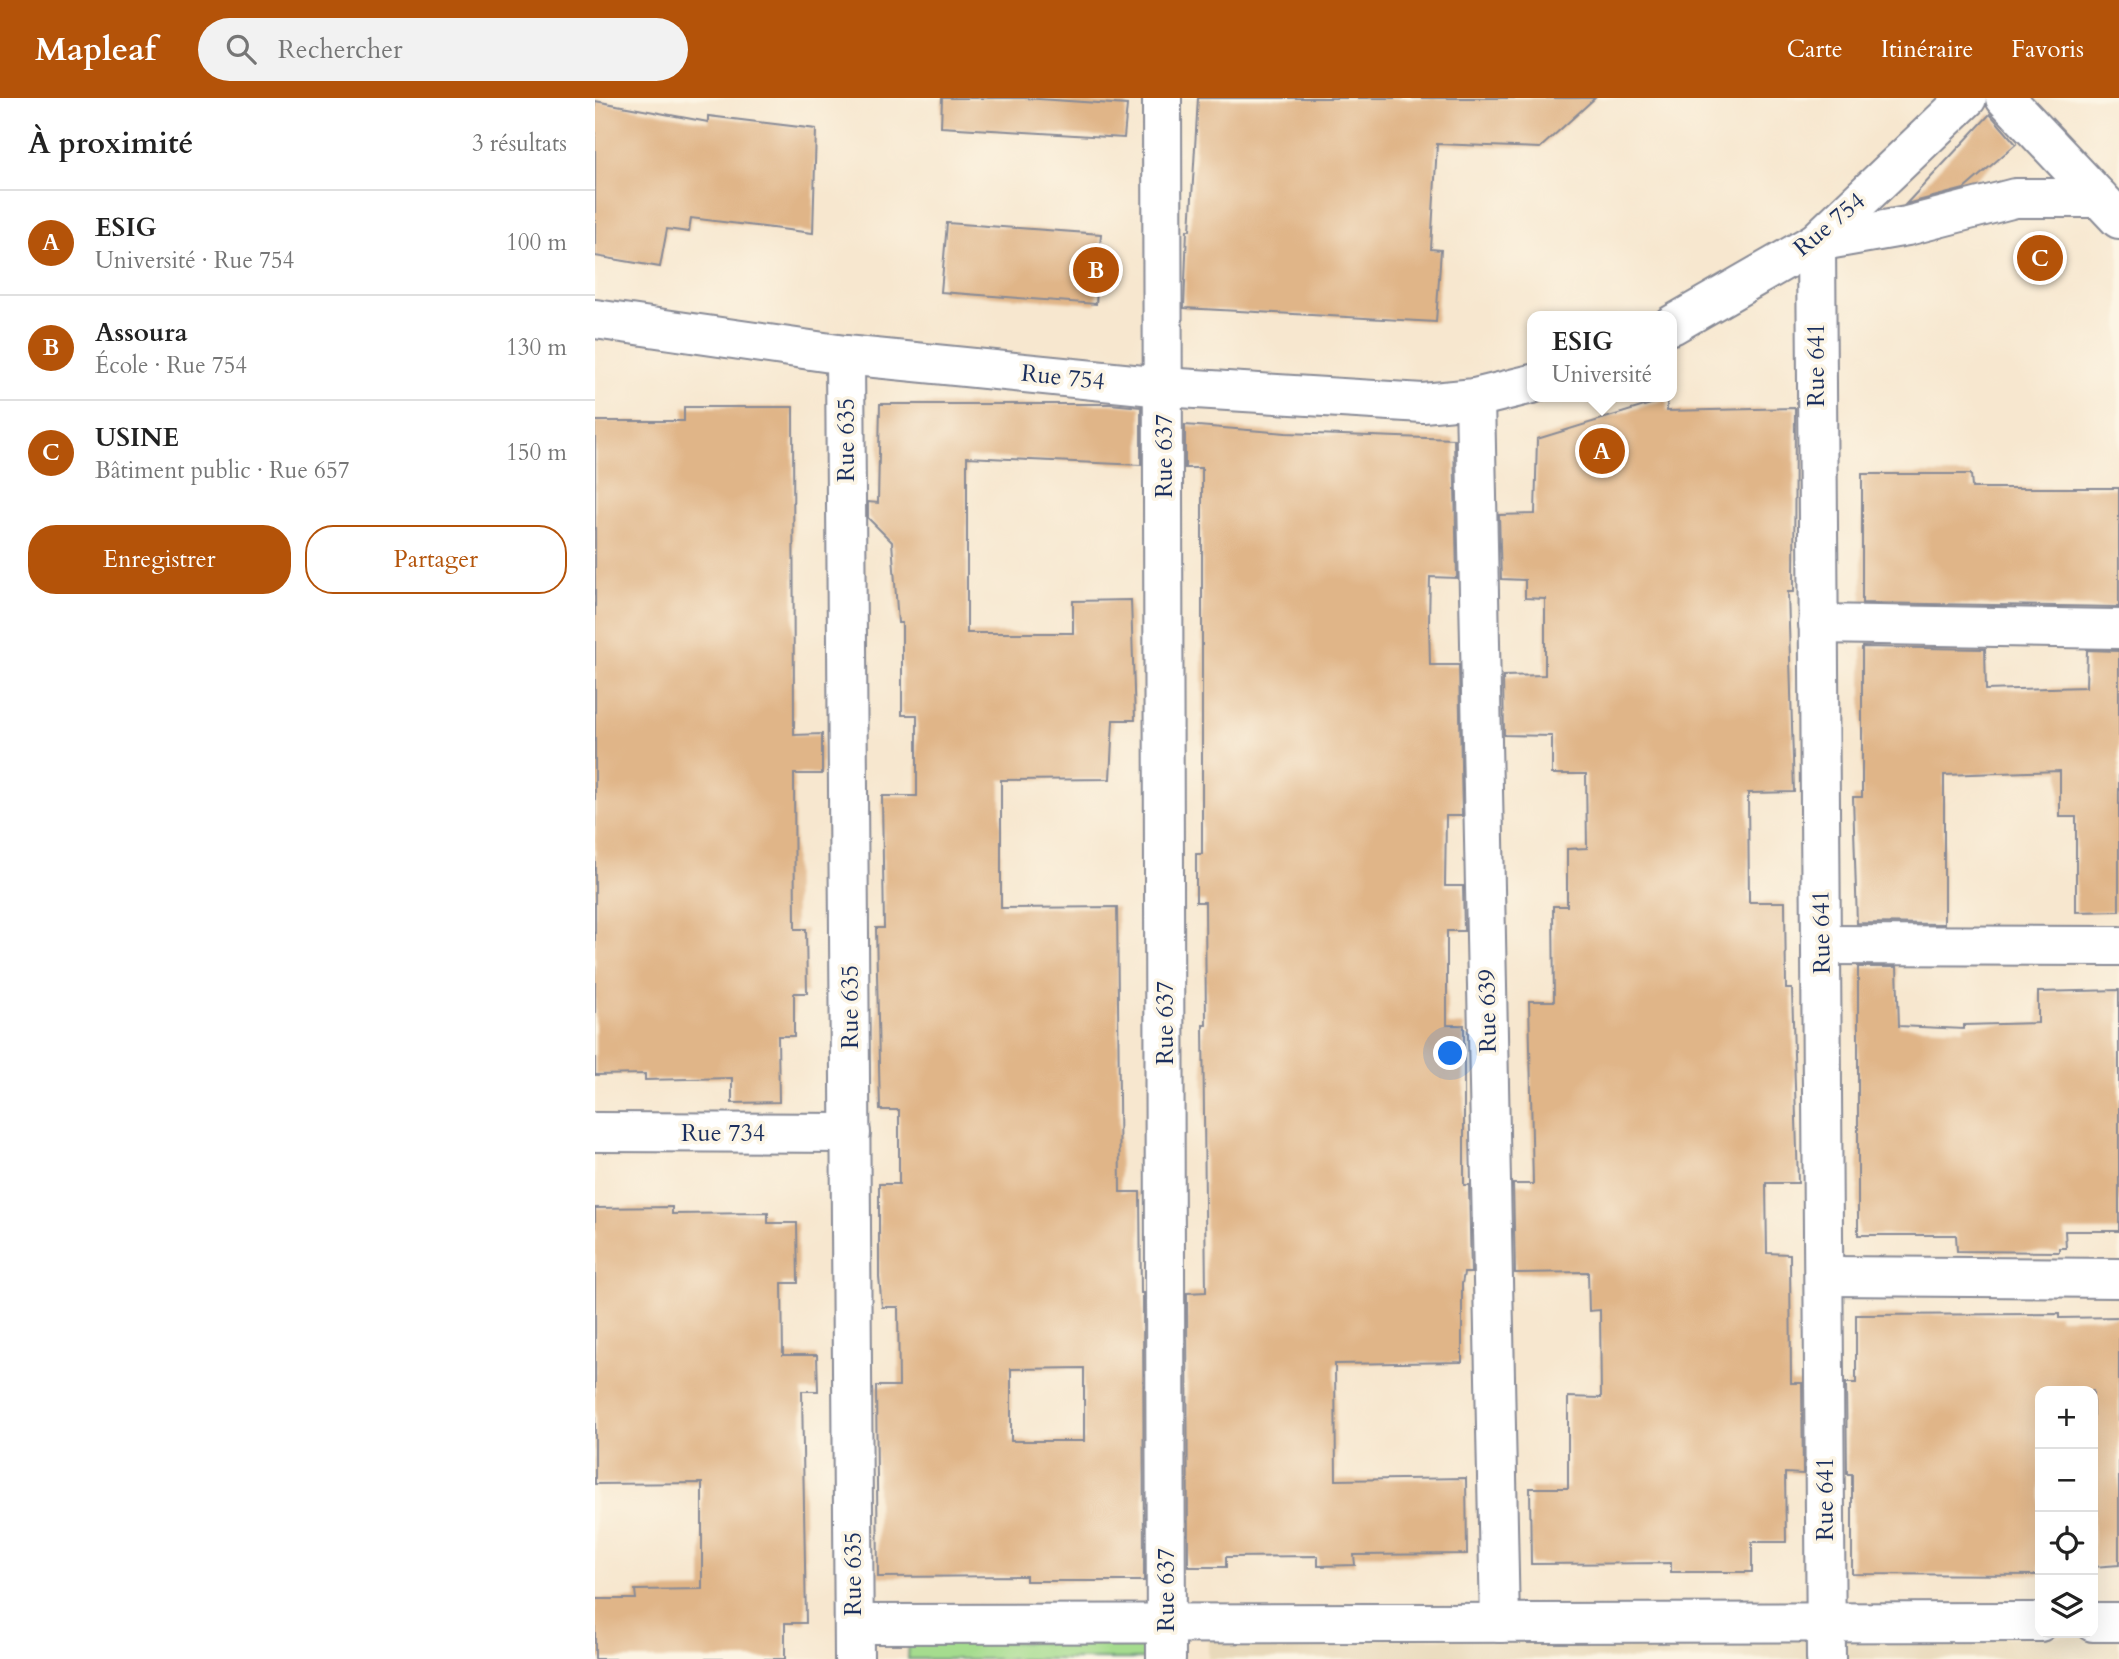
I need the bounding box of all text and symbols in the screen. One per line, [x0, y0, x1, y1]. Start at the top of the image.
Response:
search box [198, 18, 688, 81]
text: Mapleaf [35, 27, 156, 72]
icon: search [222, 30, 260, 68]
text: Rechercher [278, 32, 403, 67]
text: Carte [1787, 33, 1843, 66]
text: Itinéraire [1881, 33, 1973, 66]
text: Favoris [2011, 33, 2084, 66]
text: À proximité [28, 123, 193, 164]
text: 3 résultats [472, 128, 567, 159]
street label: Rue 754 [1787, 185, 1872, 264]
text: ESIG [95, 210, 157, 245]
text: A [42, 227, 60, 258]
text: 100 m [506, 227, 567, 258]
pin: C [2017, 232, 2063, 284]
pin: B [1073, 244, 1119, 296]
text: Université · Rue 754 [95, 245, 294, 276]
popup [1527, 311, 1677, 402]
text: Assoura [95, 315, 188, 350]
street label: Rue 641 [1800, 323, 1833, 407]
text: ESIG [1552, 324, 1613, 359]
text: B [43, 332, 59, 363]
text: 130 m [506, 332, 567, 363]
text: École · Rue 754 [95, 350, 247, 381]
street label: Rue 754 [1019, 357, 1106, 398]
text: Université [1552, 359, 1652, 390]
street label: Rue 635 [830, 398, 863, 482]
street label: Rue 637 [1148, 414, 1181, 498]
text: USINE [95, 420, 179, 455]
pin: A [1579, 425, 1625, 477]
text: C [42, 437, 60, 468]
text: 150 m [506, 437, 567, 468]
text: Bâtiment public · Rue 657 [95, 455, 349, 486]
button: Enregistrer [28, 525, 291, 594]
button: Partager [305, 525, 567, 594]
street label: Rue 641 [1804, 890, 1839, 974]
street label: Rue 635 [834, 965, 867, 1049]
street label: Rue 639 [1470, 969, 1505, 1053]
street label: Rue 637 [1149, 981, 1182, 1065]
your location [1433, 1036, 1467, 1070]
street label: Rue 734 [681, 1117, 765, 1150]
map controls [2035, 1386, 2098, 1638]
button: + [2035, 1386, 2098, 1449]
button: − [2035, 1449, 2098, 1512]
street label: Rue 641 [1809, 1457, 1842, 1541]
button: locate [2035, 1512, 2098, 1575]
street label: Rue 635 [837, 1532, 870, 1616]
street label: Rue 637 [1150, 1548, 1183, 1632]
button: layers [2035, 1575, 2098, 1638]

